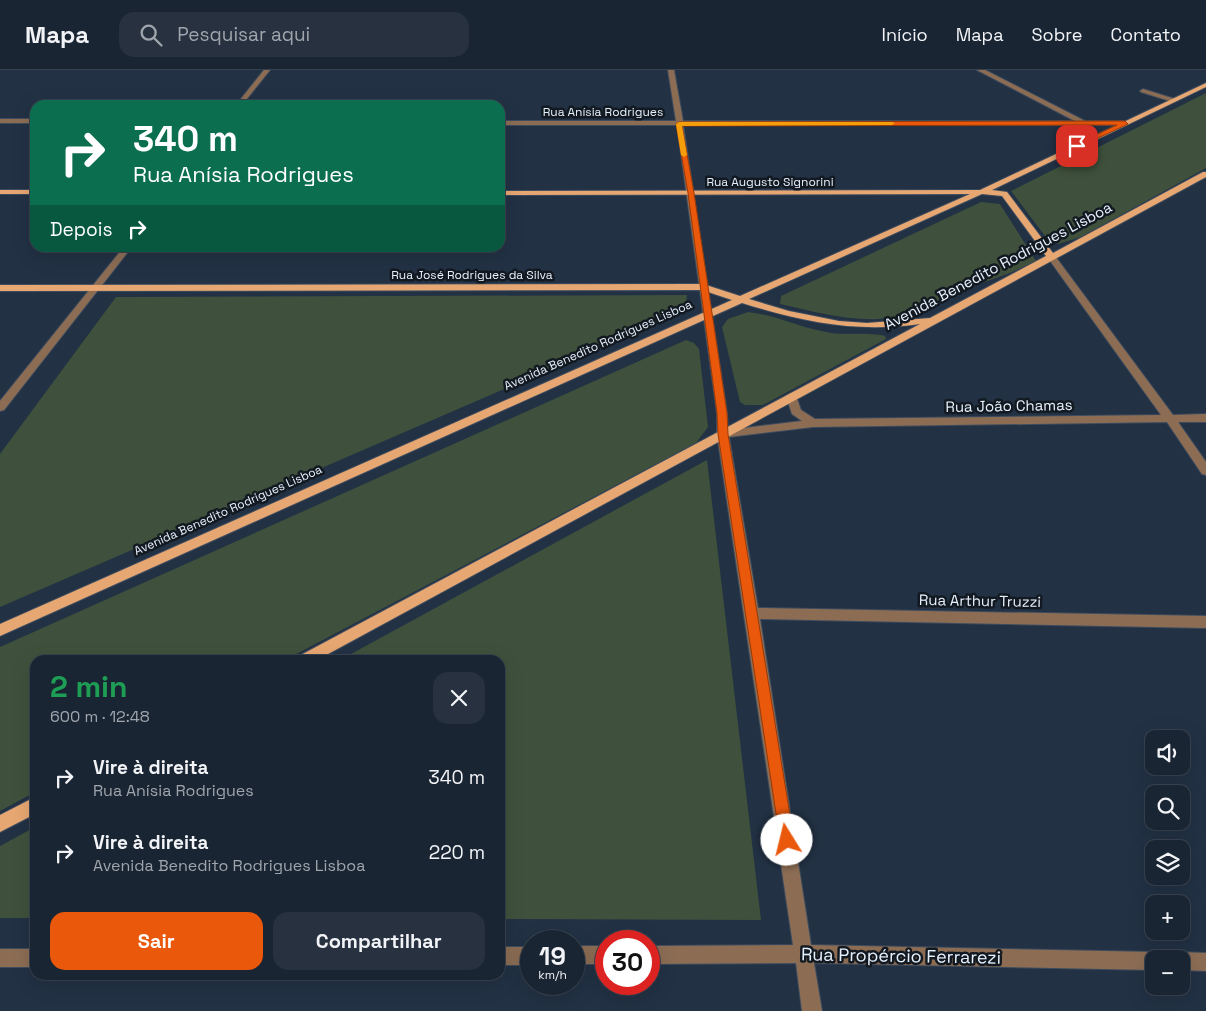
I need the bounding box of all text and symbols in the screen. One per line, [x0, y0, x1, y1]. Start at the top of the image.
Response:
search box [119, 12, 469, 57]
text: Mapa [25, 19, 89, 50]
icon: search [137, 21, 165, 49]
text: Pesquisar aqui [177, 22, 310, 47]
text: Início [882, 23, 928, 46]
text: Mapa [956, 23, 1004, 46]
text: Sobre [1032, 23, 1082, 46]
text: Contato [1110, 23, 1181, 46]
street label: Rua Anísia Rodrigues [543, 104, 663, 120]
text: 340 m [133, 117, 238, 161]
icon: right [50, 120, 115, 185]
pin [1056, 125, 1098, 167]
icon: arrive [1063, 132, 1091, 160]
text: Rua Anísia Rodrigues [133, 160, 354, 188]
street label: Rua Augusto Signorini [706, 174, 834, 190]
street label: Avenida Benedito Rodrigues Lisboa [881, 197, 1115, 334]
icon: right [123, 215, 151, 243]
text: Depois [50, 217, 113, 242]
street label: Rua José Rodrigues da Silva [391, 267, 553, 283]
street label: Avenida Benedito Rodrigues Lisboa [501, 296, 695, 394]
street label: Rua João Chamas [945, 395, 1073, 416]
street label: Avenida Benedito Rodrigues Lisboa [131, 461, 325, 559]
street label: Rua Arthur Truzzi [919, 590, 1041, 611]
text: 2 min [50, 667, 128, 706]
button: close [433, 672, 485, 724]
text: 600 m · 12:48 [50, 706, 150, 727]
map controls [1145, 730, 1190, 995]
button: sound [1145, 730, 1190, 775]
text: Vire à direita [93, 755, 209, 780]
icon: right [50, 764, 78, 792]
text: 340 m [428, 765, 485, 790]
text: Rua Anísia Rodrigues [93, 780, 254, 801]
button: search [1145, 785, 1190, 830]
position arrow [760, 813, 812, 865]
text: Vire à direita [93, 830, 209, 855]
icon: right [50, 839, 78, 867]
text: 220 m [429, 840, 485, 865]
button: layers [1145, 840, 1190, 885]
text: Avenida Benedito Rodrigues Lisboa [93, 855, 365, 876]
button: + [1145, 895, 1190, 940]
button: Sair [50, 912, 263, 970]
button: Compartilhar [273, 912, 485, 970]
speed limit sign: 30 [595, 930, 660, 995]
text: 19 [539, 940, 566, 972]
street label: Rua Propércio Ferrarezi [801, 942, 1001, 969]
button: − [1145, 950, 1190, 995]
text: km/h [538, 967, 567, 983]

